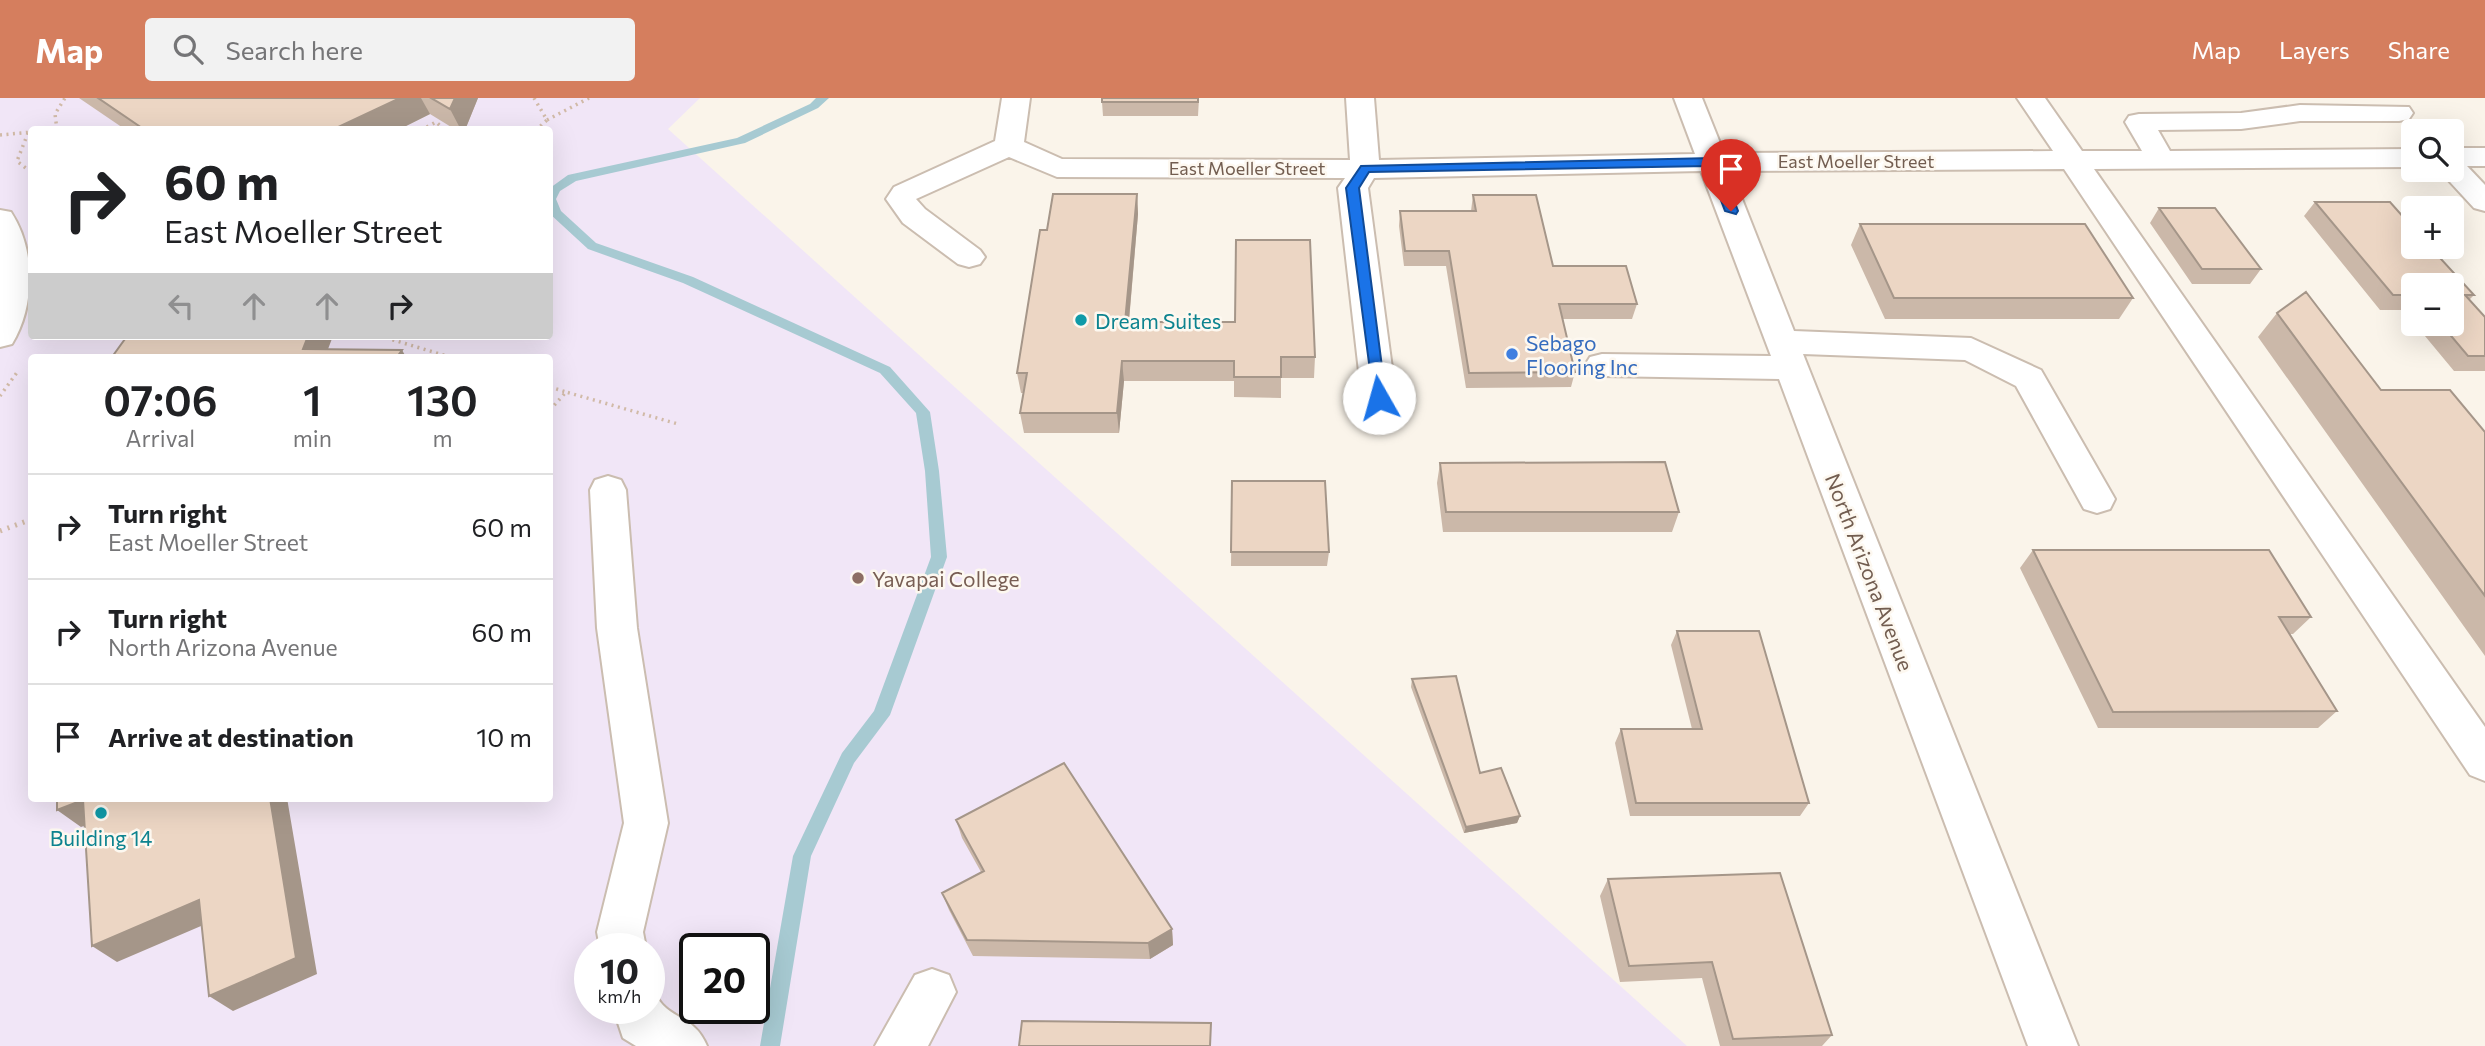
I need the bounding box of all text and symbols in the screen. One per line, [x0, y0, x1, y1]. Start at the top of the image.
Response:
search box [145, 18, 635, 81]
text: Map [35, 29, 103, 70]
icon: search [169, 30, 207, 68]
text: Search here [225, 34, 363, 65]
text: Map [2192, 35, 2241, 64]
text: Layers [2279, 35, 2350, 64]
text: Share [2388, 35, 2450, 64]
map controls [2401, 119, 2464, 336]
button: search [2401, 119, 2464, 182]
pin [1701, 139, 1761, 211]
text: 60 m [164, 150, 279, 210]
icon: arrive [1712, 150, 1750, 188]
street label: East Moeller Street [1778, 150, 1934, 172]
icon: right [49, 154, 140, 245]
street label: East Moeller Street [1169, 157, 1325, 179]
button: + [2401, 196, 2464, 259]
text: East Moeller Street [164, 210, 443, 250]
button: − [2401, 273, 2464, 336]
icon: left [162, 287, 200, 325]
icon: ahead [235, 287, 273, 325]
icon: ahead [308, 287, 346, 325]
icon: right [381, 287, 419, 325]
place label: Dream Suites [1095, 308, 1221, 333]
marker: Dream Suites [1073, 312, 1089, 328]
place label: Sebago Flooring Inc [1526, 330, 1638, 379]
marker: Sebago Flooring Inc [1504, 346, 1520, 362]
position arrow [1342, 361, 1416, 435]
text: 07:06 [103, 373, 218, 425]
text: 1 [303, 373, 322, 425]
text: 130 [407, 373, 478, 425]
text: Arrival [126, 424, 195, 452]
text: min [293, 424, 332, 452]
text: m [432, 424, 452, 452]
street label: North Arizona Avenue [1821, 470, 1919, 674]
text: Turn right [108, 497, 227, 528]
icon: right [49, 508, 87, 546]
text: 60 m [472, 511, 532, 542]
text: East Moeller Street [108, 528, 308, 556]
place label: Yavapai College [872, 566, 1020, 591]
marker: Yavapai College [850, 570, 866, 586]
text: Turn right [108, 602, 227, 633]
icon: right [49, 613, 87, 651]
text: 60 m [472, 616, 532, 647]
text: North Arizona Avenue [108, 633, 338, 661]
icon: arrive [49, 718, 87, 756]
text: Arrive at destination [108, 721, 354, 752]
text: 10 m [476, 721, 532, 752]
marker: Building 14 [93, 805, 109, 821]
place label: Building 14 [50, 825, 153, 850]
speed limit sign: 20 [679, 933, 770, 1024]
text: 10 [600, 948, 639, 991]
text: km/h [598, 985, 641, 1007]

